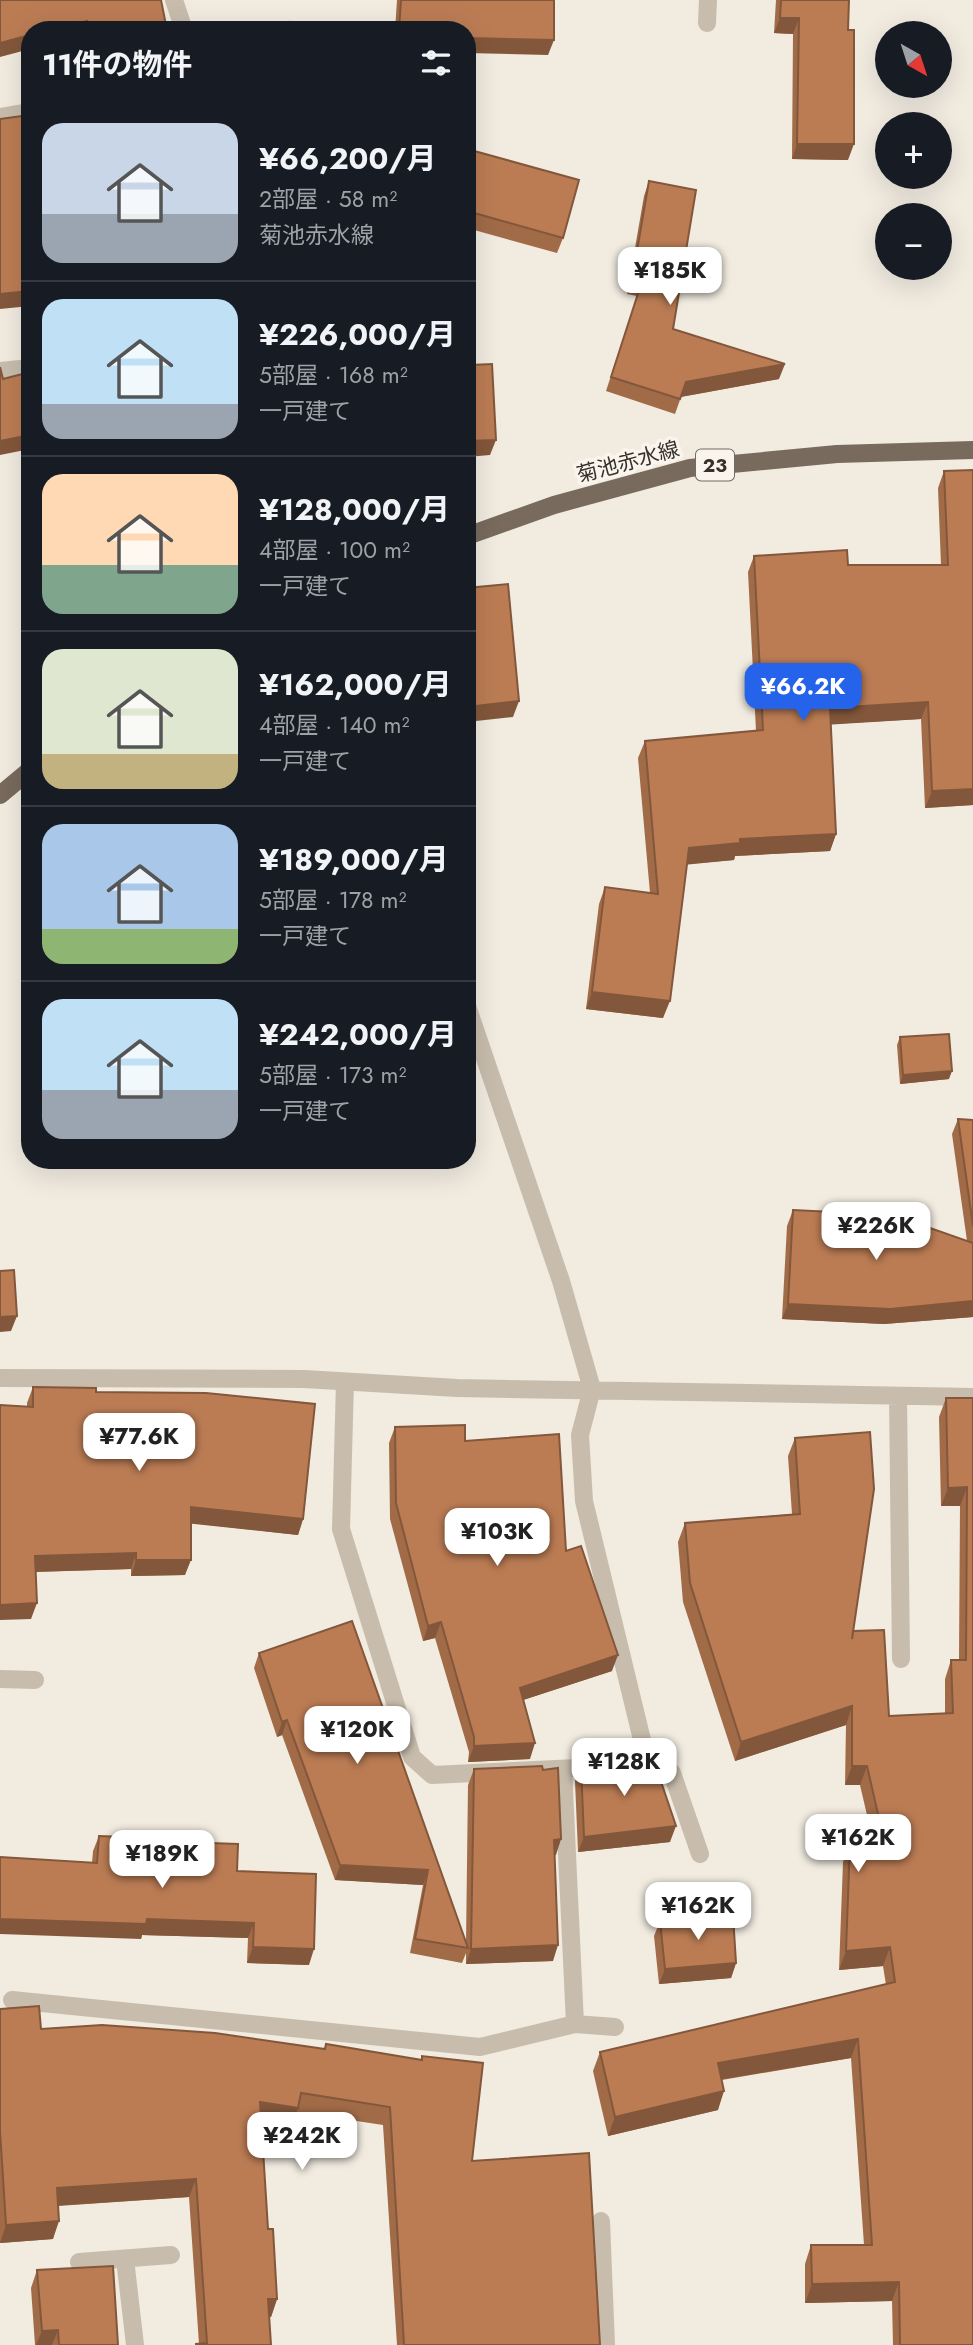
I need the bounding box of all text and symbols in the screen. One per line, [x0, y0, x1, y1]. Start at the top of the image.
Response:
north arrow [875, 21, 952, 98]
map controls [875, 21, 952, 280]
text: 11件の物件 [42, 43, 193, 86]
icon: filters [417, 44, 455, 82]
button: + [875, 112, 952, 189]
text: ¥66,200/月 [259, 137, 437, 180]
icon: home [98, 151, 182, 235]
text: 2部屋 · 58 m² [259, 182, 397, 216]
button: − [875, 203, 952, 280]
text: 菊池赤水線 [259, 218, 374, 252]
pin: ¥185K [621, 247, 719, 307]
text: ¥185K [634, 253, 706, 287]
text: ¥226,000/月 [259, 313, 456, 356]
icon: home [98, 327, 182, 411]
text: 5部屋 · 168 m² [259, 358, 408, 392]
text: 一戸建て [259, 394, 351, 428]
street label: 菊池赤水線 [573, 434, 683, 490]
road number: 23 [696, 450, 734, 480]
text: ¥128,000/月 [259, 488, 450, 531]
icon: home [98, 502, 182, 586]
text: 4部屋 · 100 m² [259, 533, 410, 567]
text: 一戸建て [259, 569, 351, 603]
text: ¥162,000/月 [259, 663, 452, 706]
pin: ¥66.2K [746, 664, 860, 723]
text: ¥66.2K [761, 669, 845, 703]
icon: home [98, 677, 182, 761]
text: 4部屋 · 140 m² [259, 708, 409, 742]
text: 一戸建て [259, 744, 351, 778]
text: ¥189,000/月 [259, 838, 449, 881]
icon: home [98, 852, 182, 936]
text: 5部屋 · 178 m² [259, 883, 406, 917]
text: 一戸建て [259, 919, 351, 953]
text: ¥242,000/月 [259, 1013, 457, 1056]
icon: home [98, 1027, 182, 1111]
text: 5部屋 · 173 m² [259, 1058, 406, 1092]
text: 一戸建て [259, 1094, 351, 1128]
pin: ¥226K [827, 1202, 925, 1262]
text: ¥226K [837, 1208, 915, 1242]
pin: ¥77.6K [82, 1414, 196, 1473]
text: ¥77.6K [99, 1419, 179, 1453]
pin: ¥103K [448, 1508, 546, 1568]
text: ¥103K [461, 1514, 533, 1548]
pin: ¥120K [308, 1706, 406, 1766]
text: ¥120K [320, 1712, 394, 1746]
pin: ¥128K [575, 1738, 673, 1798]
text: ¥128K [588, 1744, 660, 1778]
pin: ¥162K [809, 1814, 907, 1874]
text: ¥162K [821, 1820, 895, 1854]
pin: ¥189K [113, 1830, 211, 1890]
text: ¥189K [126, 1836, 198, 1870]
pin: ¥162K [649, 1882, 747, 1942]
text: ¥162K [661, 1888, 735, 1922]
pin: ¥242K [253, 2112, 351, 2172]
text: ¥242K [263, 2118, 341, 2152]

